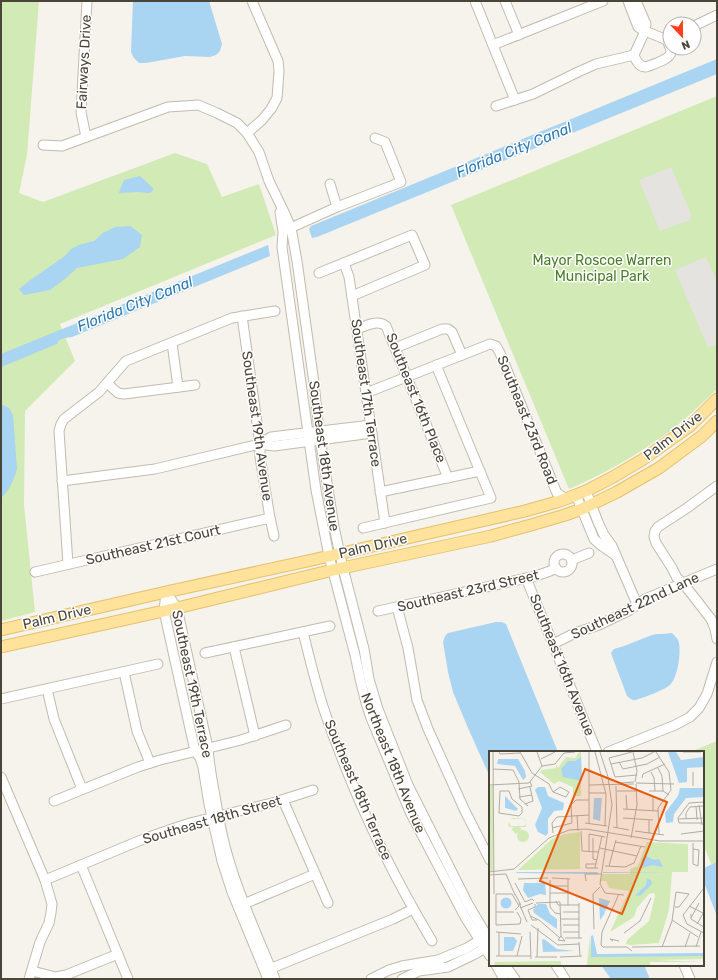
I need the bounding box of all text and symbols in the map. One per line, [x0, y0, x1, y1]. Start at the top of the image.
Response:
street label: Fairways Drive [73, 14, 95, 110]
north arrow [662, 16, 702, 56]
text: N [679, 37, 692, 52]
water label: Florida City Canal [453, 118, 575, 181]
park label: Mayor Roscoe Warren Municipal Park [532, 252, 672, 285]
water label: Florida City Canal [74, 272, 196, 335]
street label: Southeast 17th Terrace [347, 318, 385, 468]
street label: Southeast 16th Place [382, 331, 450, 465]
street label: Southeast 19th Avenue [238, 350, 276, 502]
street label: Southeast 23rd Road [493, 353, 561, 487]
street label: Southeast 18th Avenue [305, 380, 343, 532]
street label: Palm Drive [640, 408, 706, 464]
street label: Southeast 21st Court [84, 521, 222, 569]
street label: Palm Drive [337, 530, 409, 562]
street label: Southeast 23rd Street [396, 566, 541, 616]
street label: Southeast 22nd Lane [568, 569, 702, 643]
street label: Southeast 16th Avenue [526, 592, 598, 738]
street label: Palm Drive [21, 601, 93, 633]
street label: Southeast 19th Terrace [168, 609, 216, 760]
street label: Northeast 18th Avenue [357, 690, 429, 836]
street label: Southeast 18th Terrace [321, 717, 395, 863]
inset map [489, 751, 704, 966]
street label: Southeast 18th Street [141, 792, 284, 848]

